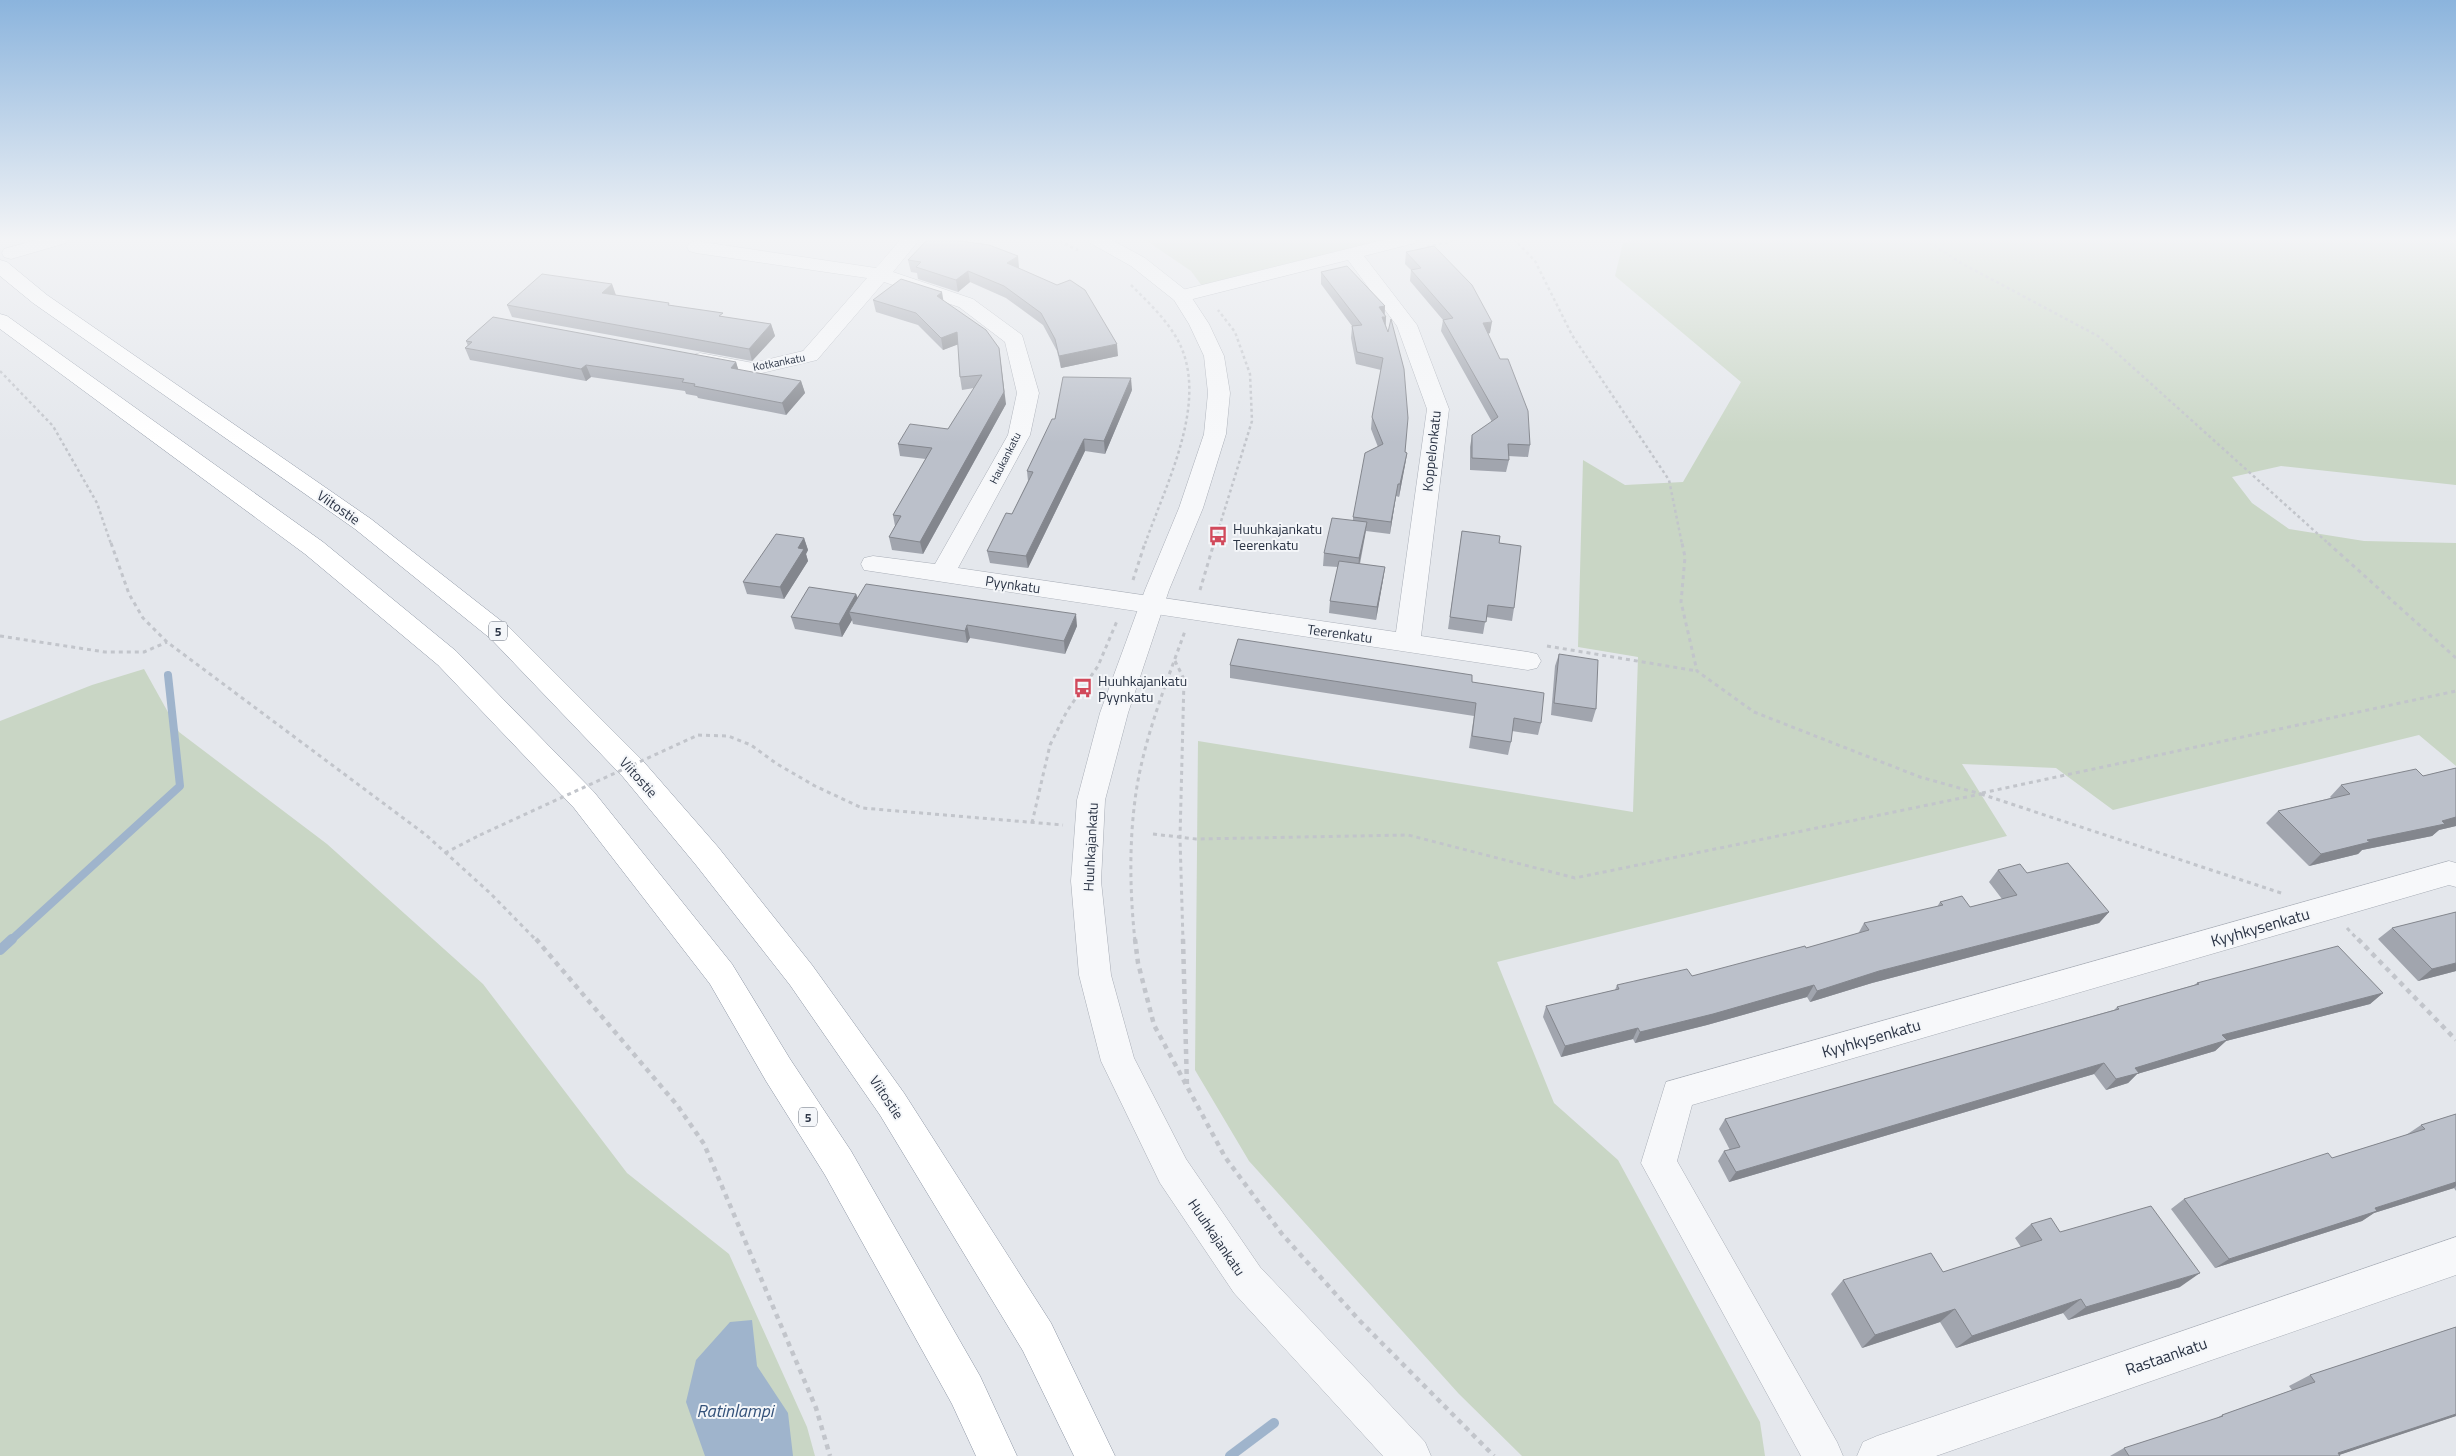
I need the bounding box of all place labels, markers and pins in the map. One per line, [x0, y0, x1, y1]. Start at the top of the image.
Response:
place label: Huuhkajankatu Teerenkatu [1233, 518, 1322, 555]
bus stop icon: Huuhkajankatu Teerenkatu [1207, 525, 1229, 547]
place label: Huuhkajankatu Pyynkatu [1098, 670, 1187, 707]
bus stop icon: Huuhkajankatu Pyynkatu [1072, 677, 1094, 699]

